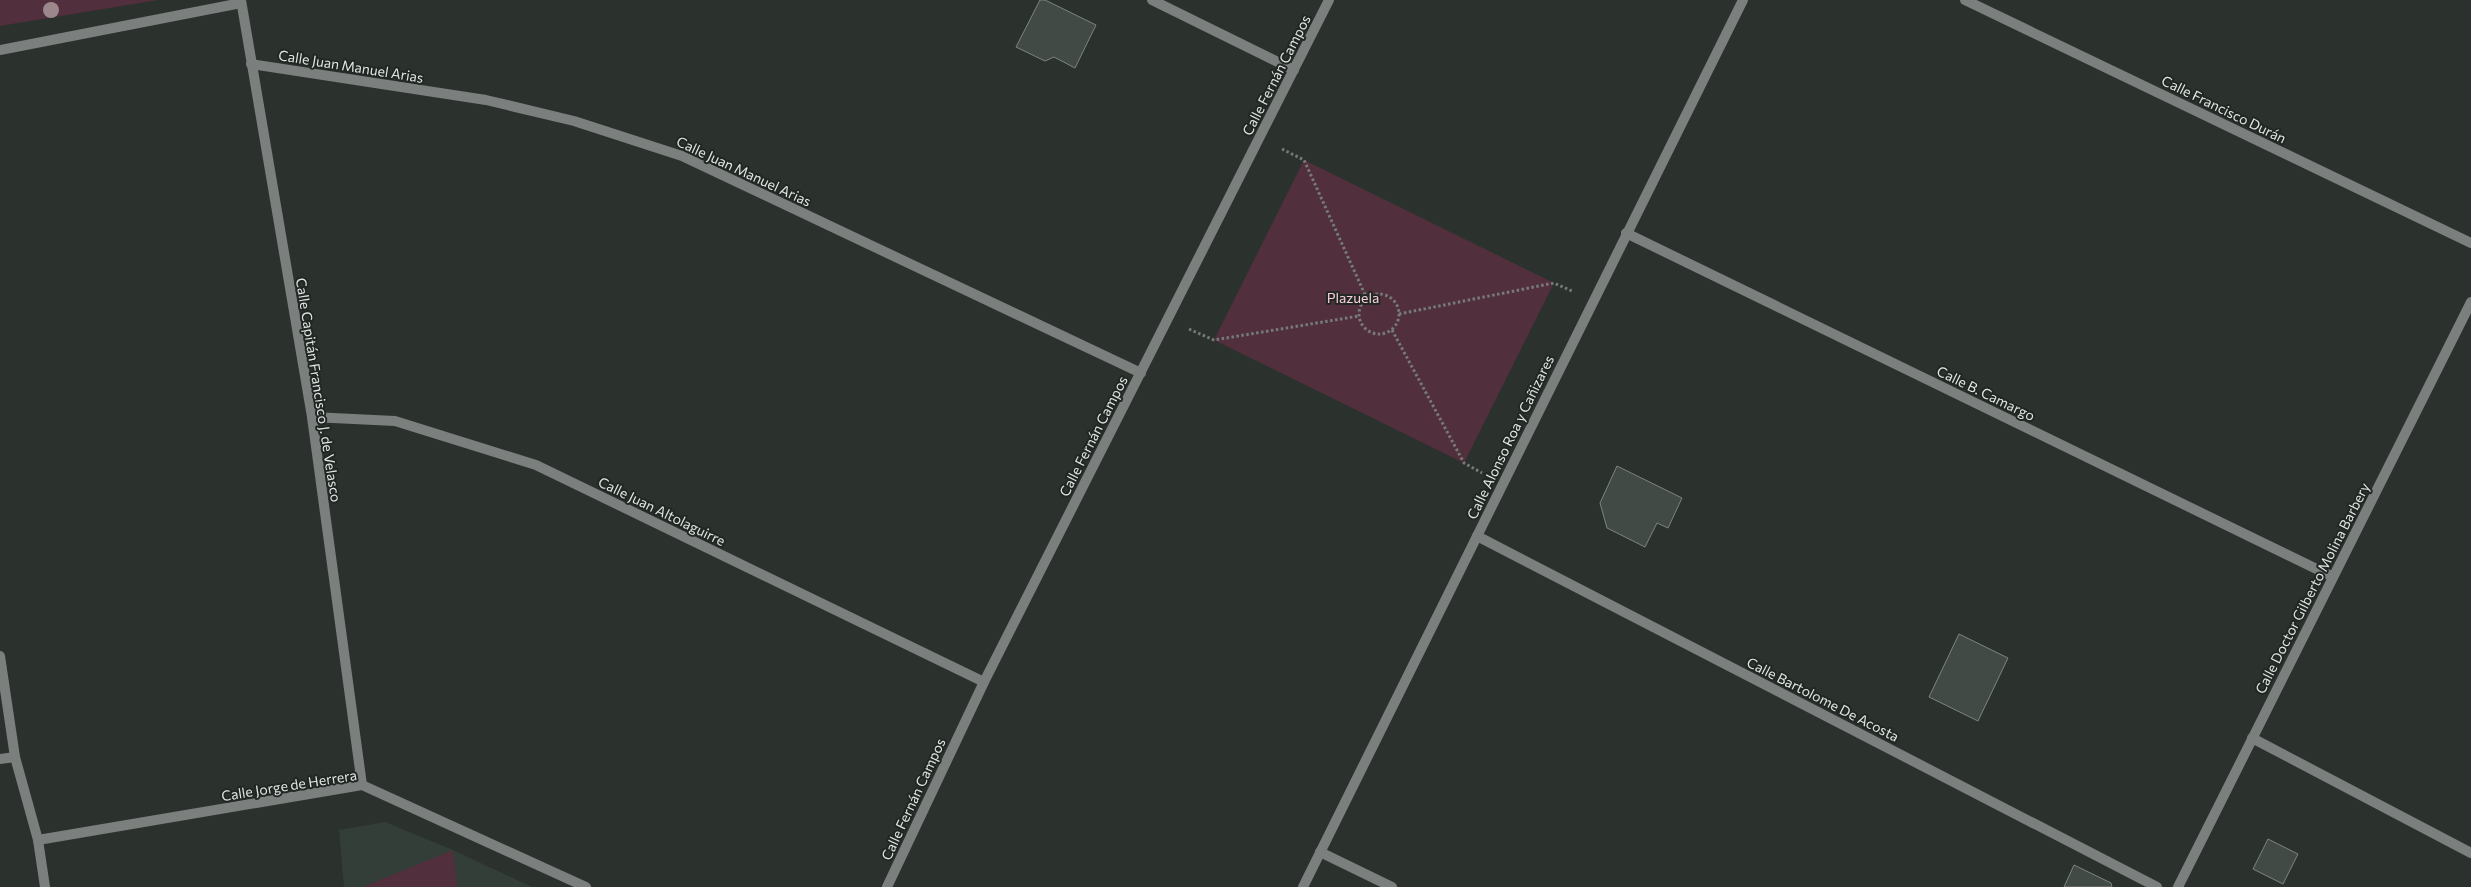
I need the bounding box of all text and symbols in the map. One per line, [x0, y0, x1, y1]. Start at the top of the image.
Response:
street label: Calle Fernán Campos [1238, 12, 1314, 138]
street label: Calle Juan Manuel Arias [277, 46, 425, 86]
street label: Calle Francisco Durán [2159, 71, 2289, 147]
street label: Calle Juan Manuel Arias [674, 132, 814, 210]
street label: Calle Capitán Francisco J. de Velasco [293, 277, 345, 503]
park label: Plazuela [1327, 289, 1379, 306]
street label: Calle Alonso Roa y Cañizares [1463, 352, 1557, 522]
street label: Calle B. Camargo [1934, 362, 2038, 424]
street label: Calle Fernán Campos [1055, 373, 1131, 499]
street label: Calle Juan Altolaguirre [596, 473, 728, 549]
street label: Calle Doctor Gilberto Molina Barbery [2251, 480, 2373, 696]
street label: Calle Bartolome De Acosta [1744, 653, 1902, 745]
street label: Calle Fernán Campos [877, 735, 949, 863]
street label: Calle Jorge de Herrera [220, 766, 358, 804]

